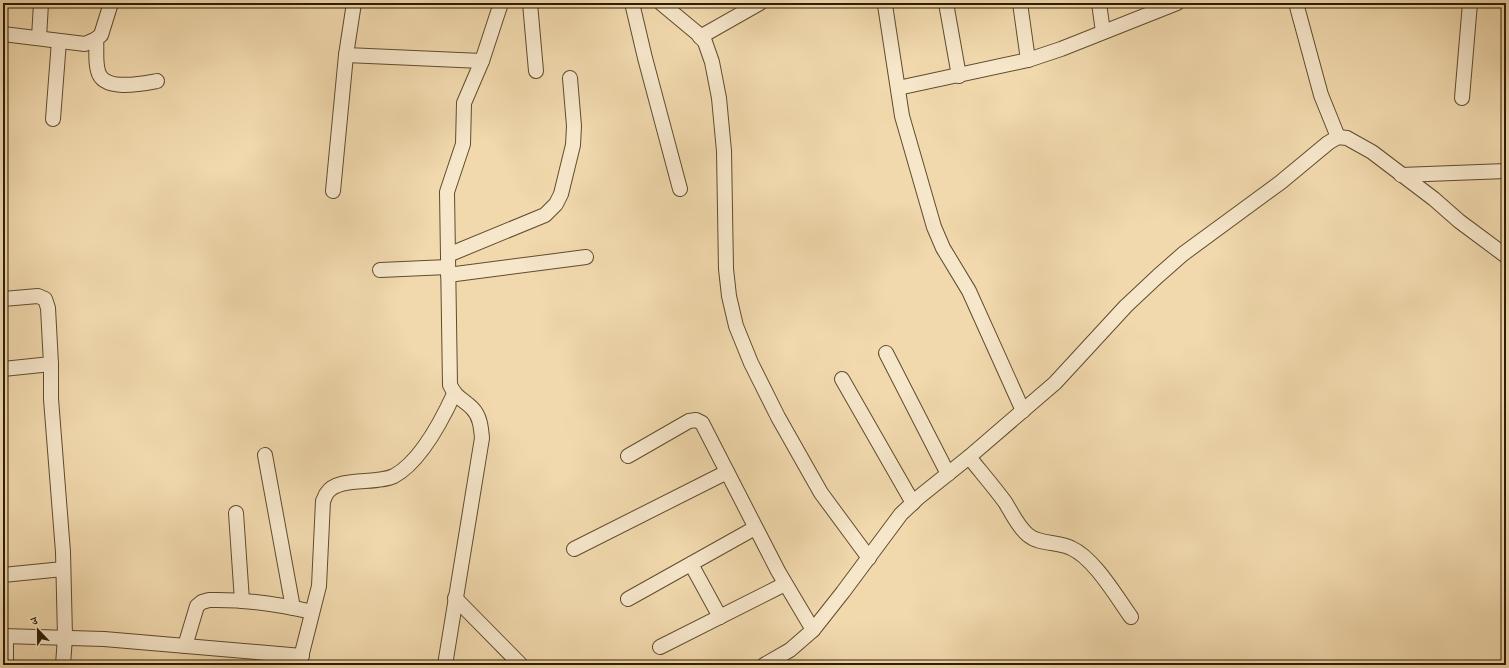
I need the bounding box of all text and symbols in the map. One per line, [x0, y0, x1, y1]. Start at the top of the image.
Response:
north arrow [18, 610, 58, 650]
text: उ [28, 613, 41, 630]

